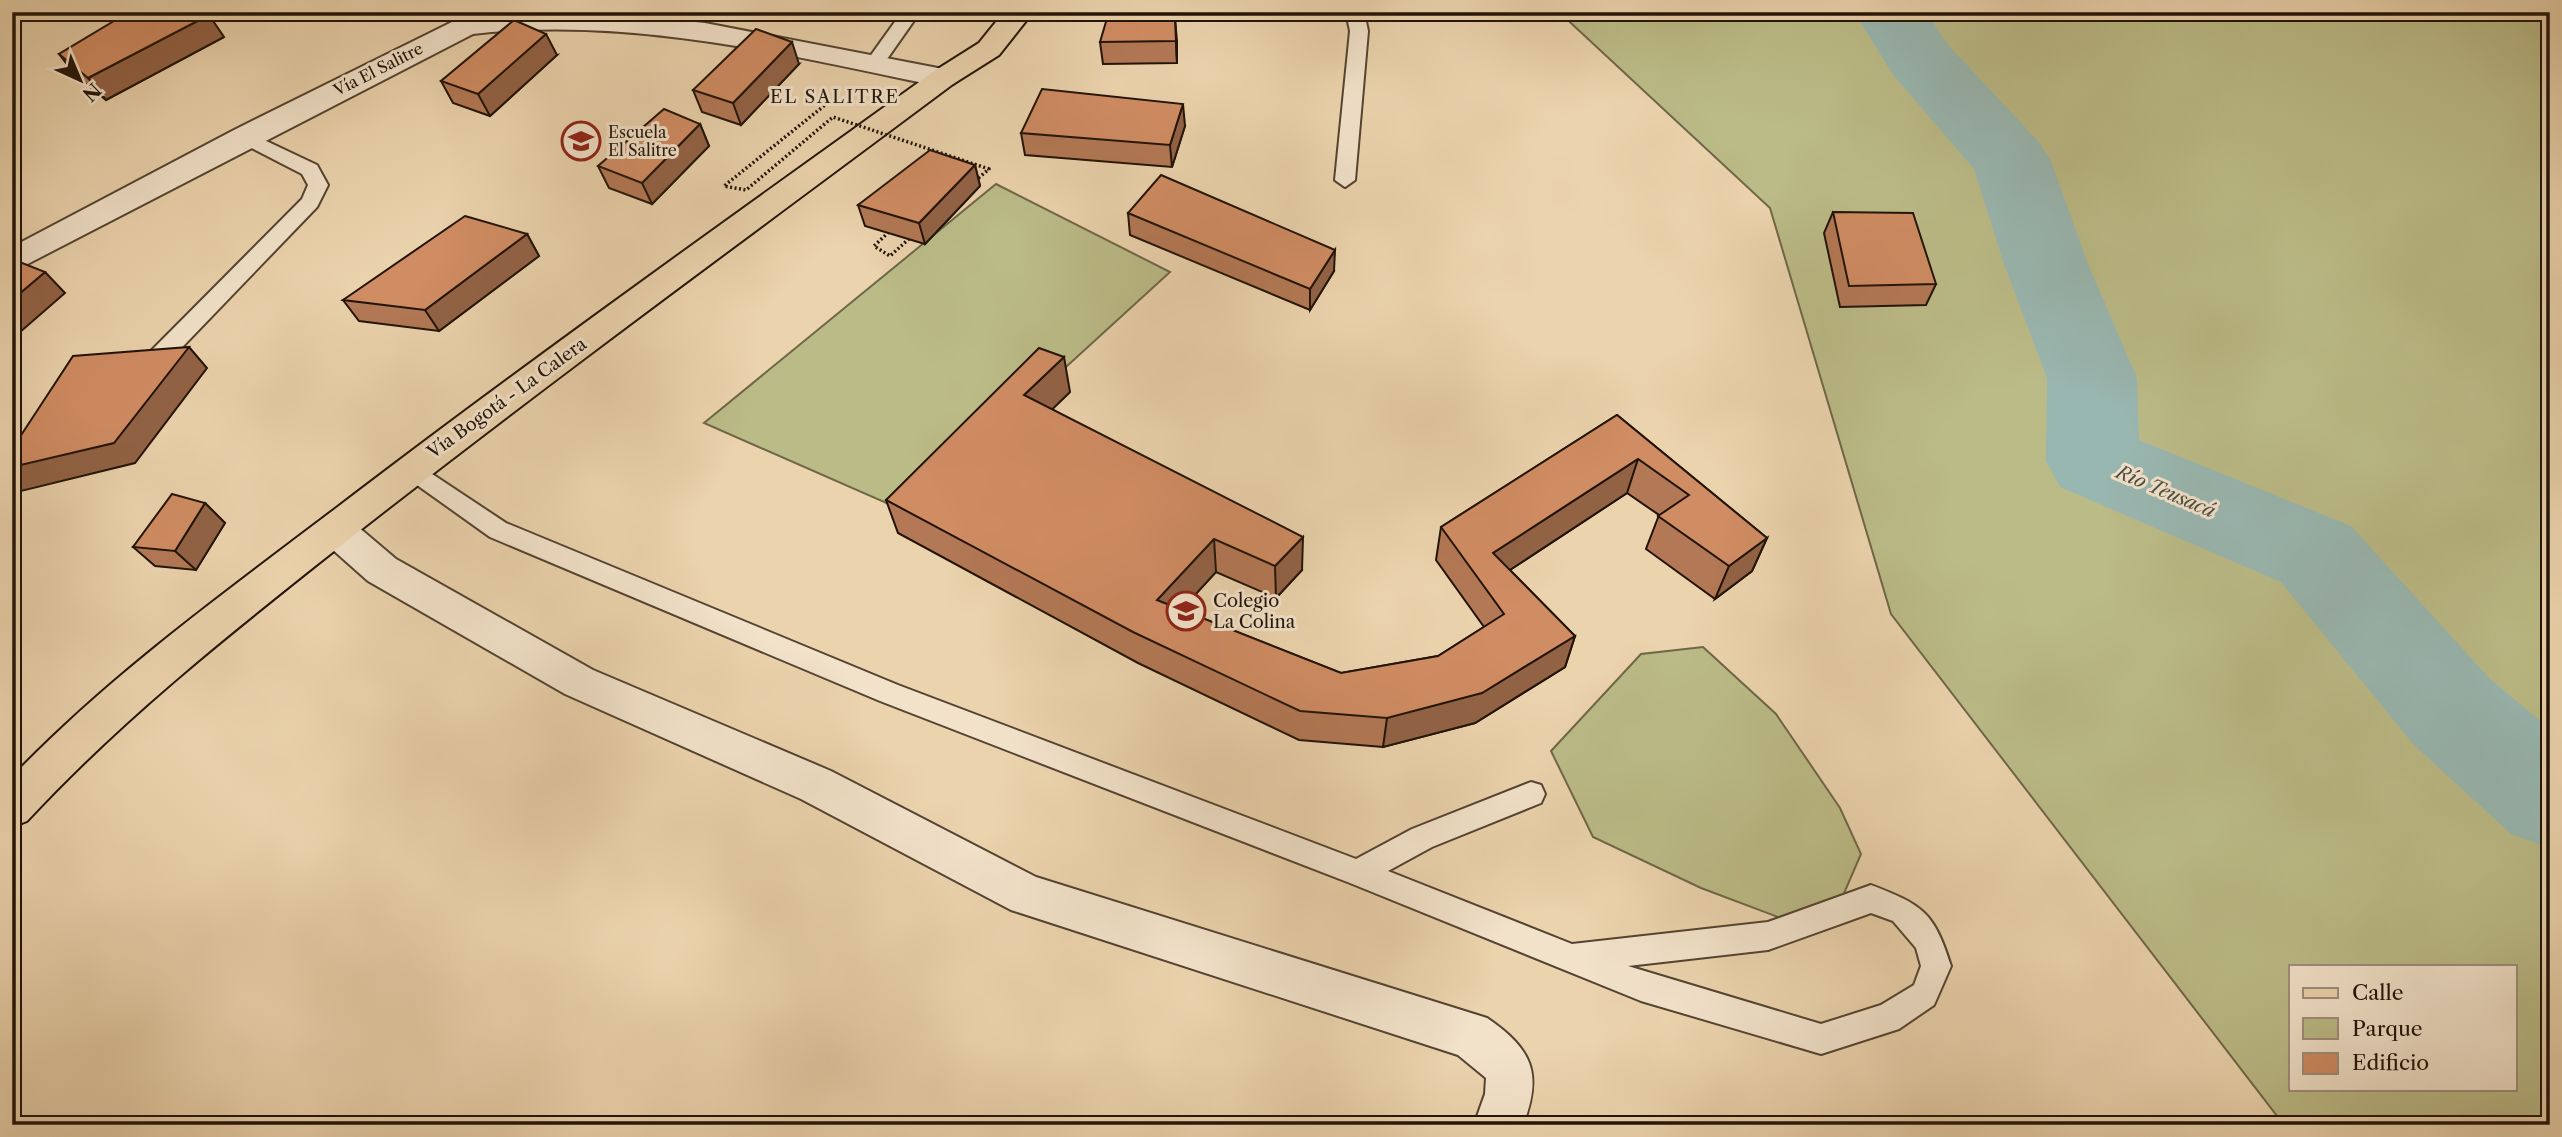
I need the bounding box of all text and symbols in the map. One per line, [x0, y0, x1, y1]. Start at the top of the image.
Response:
street label: Vía El Salitre [329, 38, 426, 101]
north arrow [46, 46, 116, 116]
text: N [78, 78, 105, 106]
district label: EL SALITRE [770, 86, 900, 108]
school or university icon: Escuela El Salitre [560, 120, 602, 162]
place label: Escuela El Salitre [608, 122, 677, 160]
street label: Vía Bogotá - La Calera [422, 333, 591, 464]
water label: Río Teusacá [2111, 460, 2219, 523]
school or university icon: Colegio La Colina [1165, 590, 1207, 632]
place label: Colegio La Colina [1213, 590, 1296, 633]
legend [2289, 965, 2516, 1092]
text: Calle [2352, 980, 2404, 1005]
text: Parque [2352, 1016, 2423, 1041]
text: Edificio [2352, 1050, 2429, 1075]

